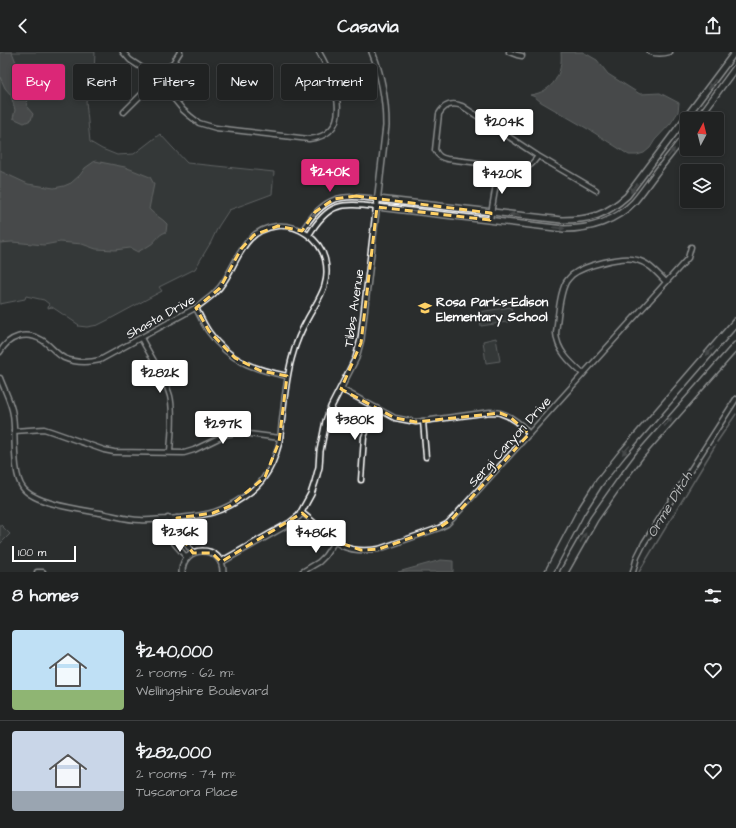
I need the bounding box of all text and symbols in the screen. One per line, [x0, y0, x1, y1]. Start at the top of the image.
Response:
text: Casavia [337, 14, 399, 39]
icon: back [12, 15, 34, 37]
icon: share [702, 15, 724, 37]
chip: Buy [12, 64, 65, 100]
chip: Rent [73, 64, 131, 100]
chip: Filters [139, 64, 209, 100]
chip: New [217, 64, 273, 100]
chip: Apartment [281, 64, 377, 100]
one-way arrow [708, 78, 716, 89]
pin: $204K [476, 109, 532, 143]
north arrow [680, 112, 724, 156]
map controls [680, 112, 724, 208]
text: $204K [484, 113, 524, 131]
one-way arrow [667, 148, 676, 159]
pin: $240K [302, 159, 358, 193]
pin: $420K [474, 161, 530, 195]
text: $240K [310, 163, 350, 181]
button: layers [680, 164, 724, 208]
text: $420K [482, 165, 522, 183]
one-way arrow [630, 182, 638, 193]
one-way arrow [311, 207, 320, 217]
one-way arrow [410, 209, 422, 215]
one-way arrow [509, 212, 521, 218]
one-way arrow [553, 225, 565, 232]
street label: Tibbs Avenue [340, 268, 368, 348]
street label: Shasta Drive [123, 290, 198, 343]
place label: Rosa Parks-Edison Elementary School [436, 293, 549, 327]
school or university icon: Rosa Parks-Edison Elementary School [417, 300, 433, 316]
one-way arrow [706, 346, 715, 357]
pin: $282K [132, 360, 188, 394]
text: $282K [141, 364, 179, 382]
street label: Sergi Canyon Drive [464, 392, 556, 492]
pin: $380K [327, 407, 383, 441]
pin: $297K [195, 411, 251, 445]
text: $380K [336, 411, 374, 429]
text: $297K [204, 415, 242, 433]
one-way arrow [664, 417, 673, 427]
one-way arrow [621, 444, 630, 455]
water label: Orme Ditch [642, 467, 698, 541]
pin: $236K [152, 519, 208, 553]
pin: $486K [288, 520, 344, 554]
text: $236K [161, 523, 199, 541]
text: $486K [296, 524, 336, 542]
one-way arrow [579, 532, 586, 544]
scale bar [12, 544, 76, 563]
text: 100 m [18, 545, 46, 560]
text: 8 homes [12, 584, 79, 608]
icon: filters [702, 585, 724, 607]
text: $240,000 [136, 640, 213, 664]
icon: home [44, 646, 92, 694]
icon: heart [702, 659, 724, 681]
text: 2 rooms · 62 m² [136, 664, 235, 682]
text: Wellingshire Boulevard [136, 682, 268, 700]
text: $282,000 [136, 741, 211, 765]
icon: home [44, 747, 92, 795]
icon: heart [702, 760, 724, 782]
text: 2 rooms · 74 m² [136, 765, 236, 783]
text: Tuscarora Place [136, 783, 238, 801]

